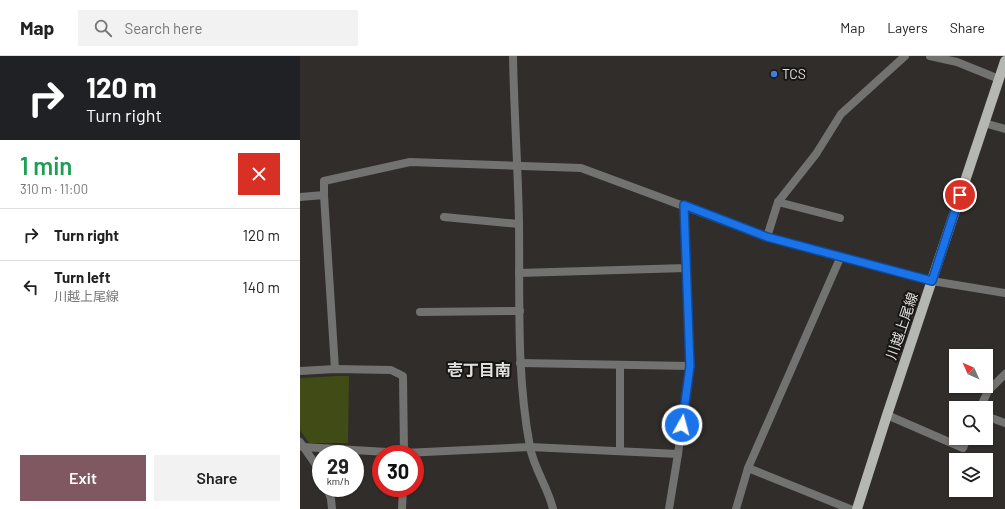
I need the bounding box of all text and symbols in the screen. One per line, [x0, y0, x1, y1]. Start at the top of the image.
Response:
search box [78, 10, 358, 46]
text: Map [20, 16, 54, 39]
icon: search [92, 17, 114, 39]
text: Search here [124, 19, 202, 37]
text: Map [840, 19, 865, 36]
text: Layers [887, 19, 928, 36]
text: Share [950, 19, 985, 36]
place label: TCS [782, 65, 806, 82]
marker: TCS [769, 69, 779, 79]
text: 120 m [86, 70, 157, 104]
icon: right [20, 72, 72, 124]
text: Turn right [86, 104, 162, 126]
text: 1 min [20, 151, 72, 180]
button: close [238, 153, 280, 195]
pin [943, 178, 977, 212]
text: 310 m · 11:00 [20, 181, 88, 197]
icon: arrive [949, 184, 971, 206]
icon: right [20, 224, 42, 246]
text: Turn right [54, 226, 119, 244]
text: 120 m [243, 226, 280, 244]
text: Turn left [54, 268, 110, 286]
icon: left [20, 276, 42, 298]
text: 140 m [243, 278, 280, 296]
text: 川越上尾線 [54, 288, 119, 304]
street label: 川越上尾線 [882, 290, 921, 362]
north arrow [949, 349, 993, 393]
map controls [949, 349, 993, 497]
district label: 壱丁目南 [447, 360, 511, 379]
button: search [949, 401, 993, 445]
position arrow [661, 404, 703, 446]
speed limit sign: 30 [372, 445, 424, 497]
button: layers [949, 453, 993, 497]
text: 29 [327, 454, 349, 478]
button: Exit [20, 455, 146, 501]
button: Share [154, 455, 280, 501]
text: km/h [327, 475, 349, 487]

